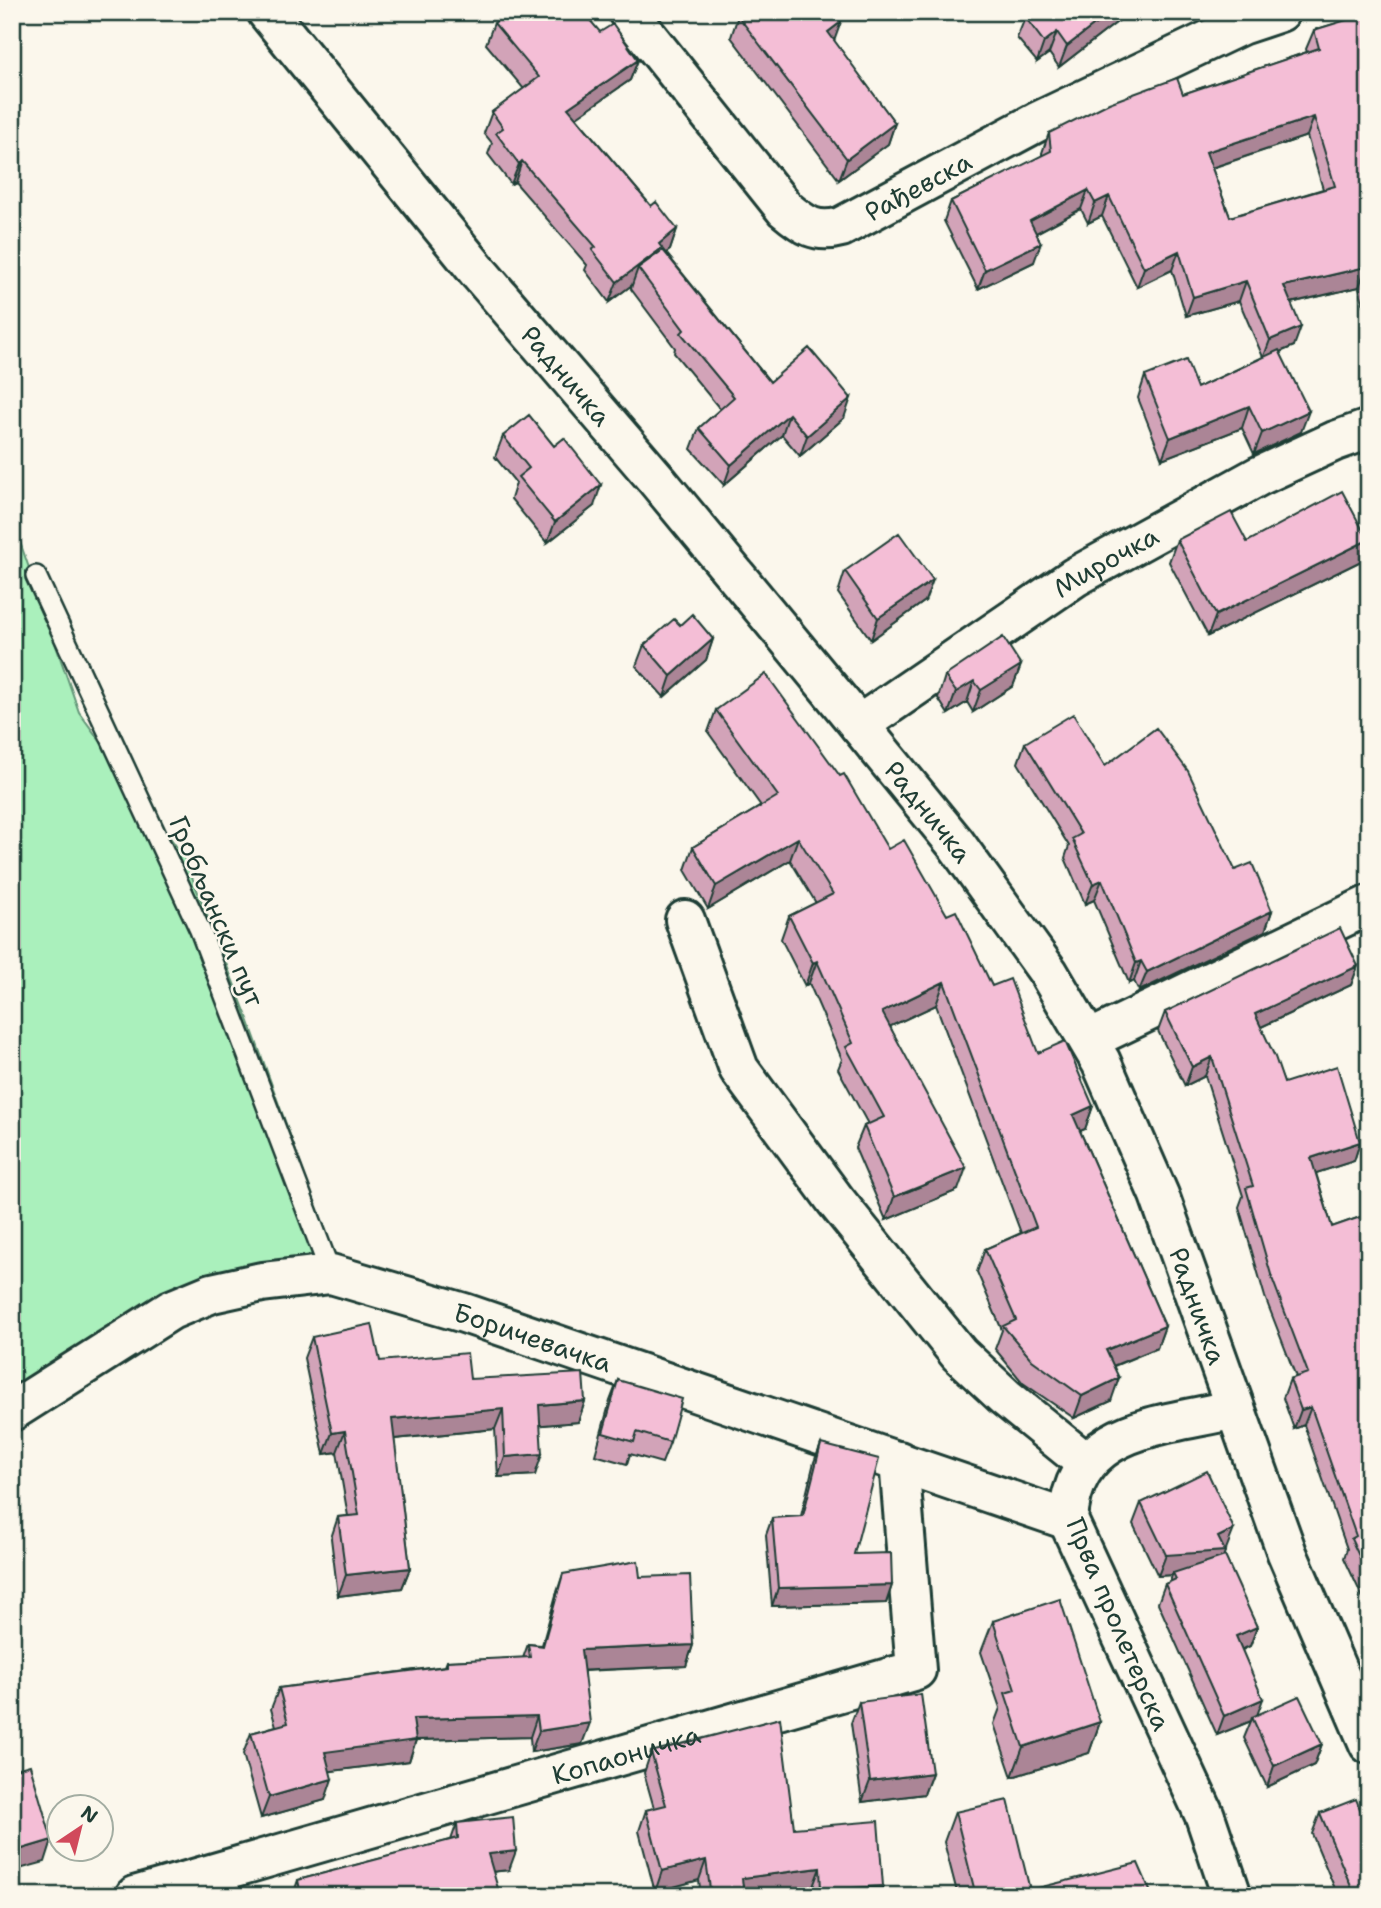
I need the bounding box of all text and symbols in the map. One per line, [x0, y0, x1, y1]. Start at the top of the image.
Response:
street label: Рађевска [858, 143, 977, 229]
street label: Радничка [514, 318, 620, 433]
street label: Мирочка [1045, 517, 1164, 605]
street label: Радничка [877, 753, 981, 869]
street label: Гробљански пут [161, 811, 273, 1012]
street label: Радничка [1162, 1242, 1236, 1369]
street label: Боричевачка [450, 1294, 617, 1380]
street label: Прва пролетерска [1058, 1512, 1180, 1736]
street label: Копаоничка [548, 1716, 704, 1792]
north arrow [46, 1792, 116, 1862]
text: N [76, 1800, 103, 1829]

